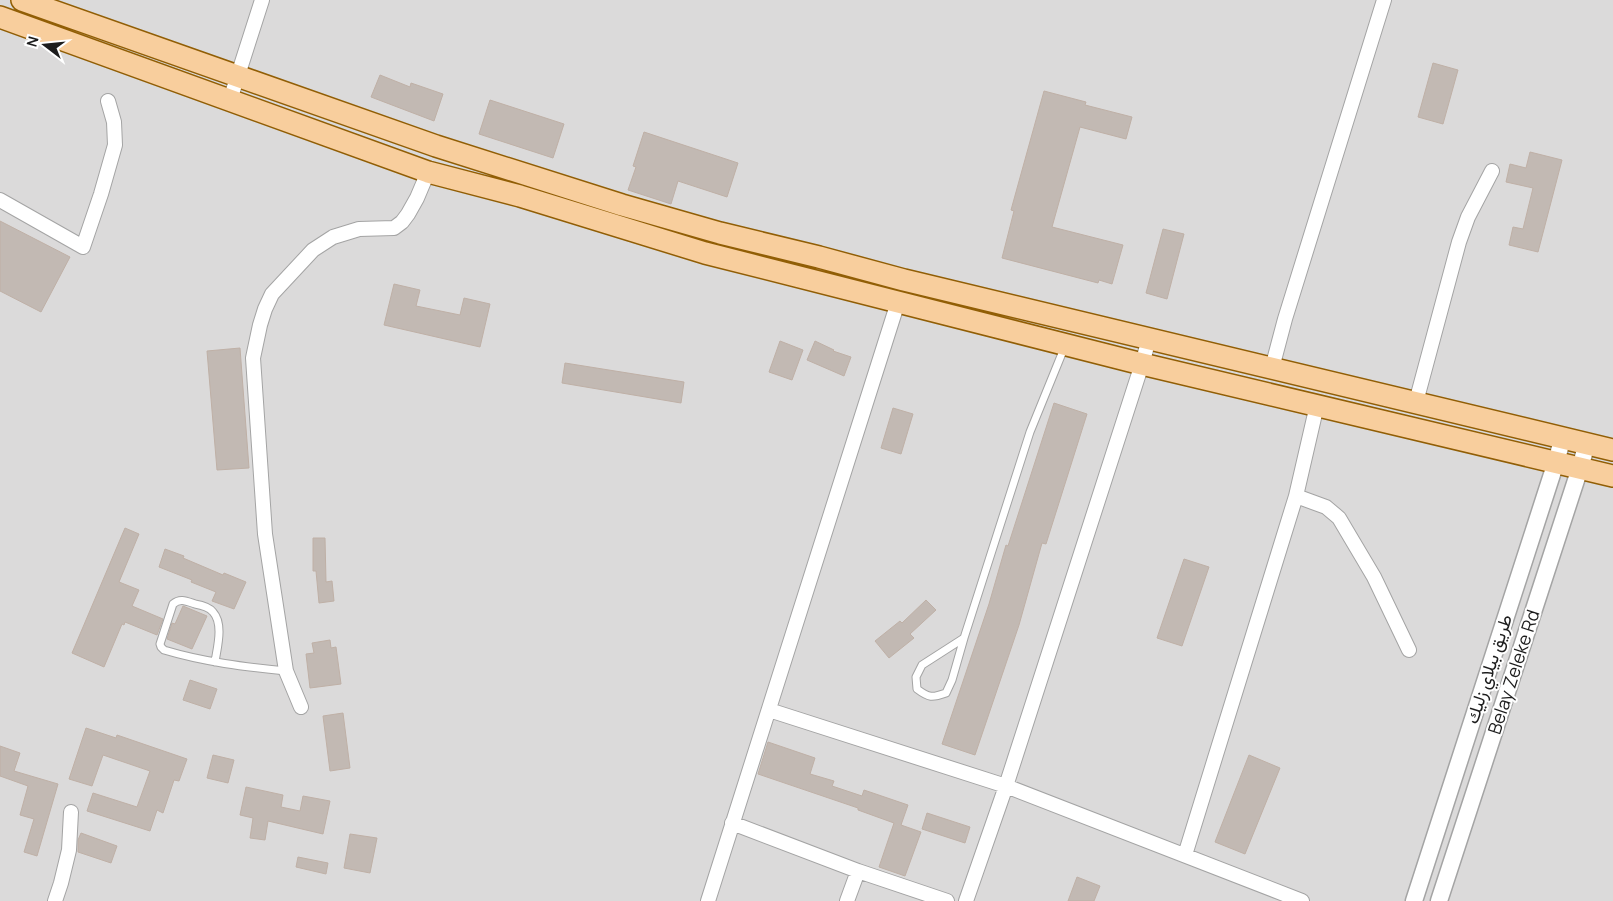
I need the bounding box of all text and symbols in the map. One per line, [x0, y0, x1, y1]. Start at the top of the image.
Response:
north arrow [20, 20, 70, 70]
text: N [22, 34, 43, 49]
street label: Belay Zeleke Rd [1482, 606, 1544, 737]
street label: طريق بيلاي زليك [1459, 611, 1521, 728]

